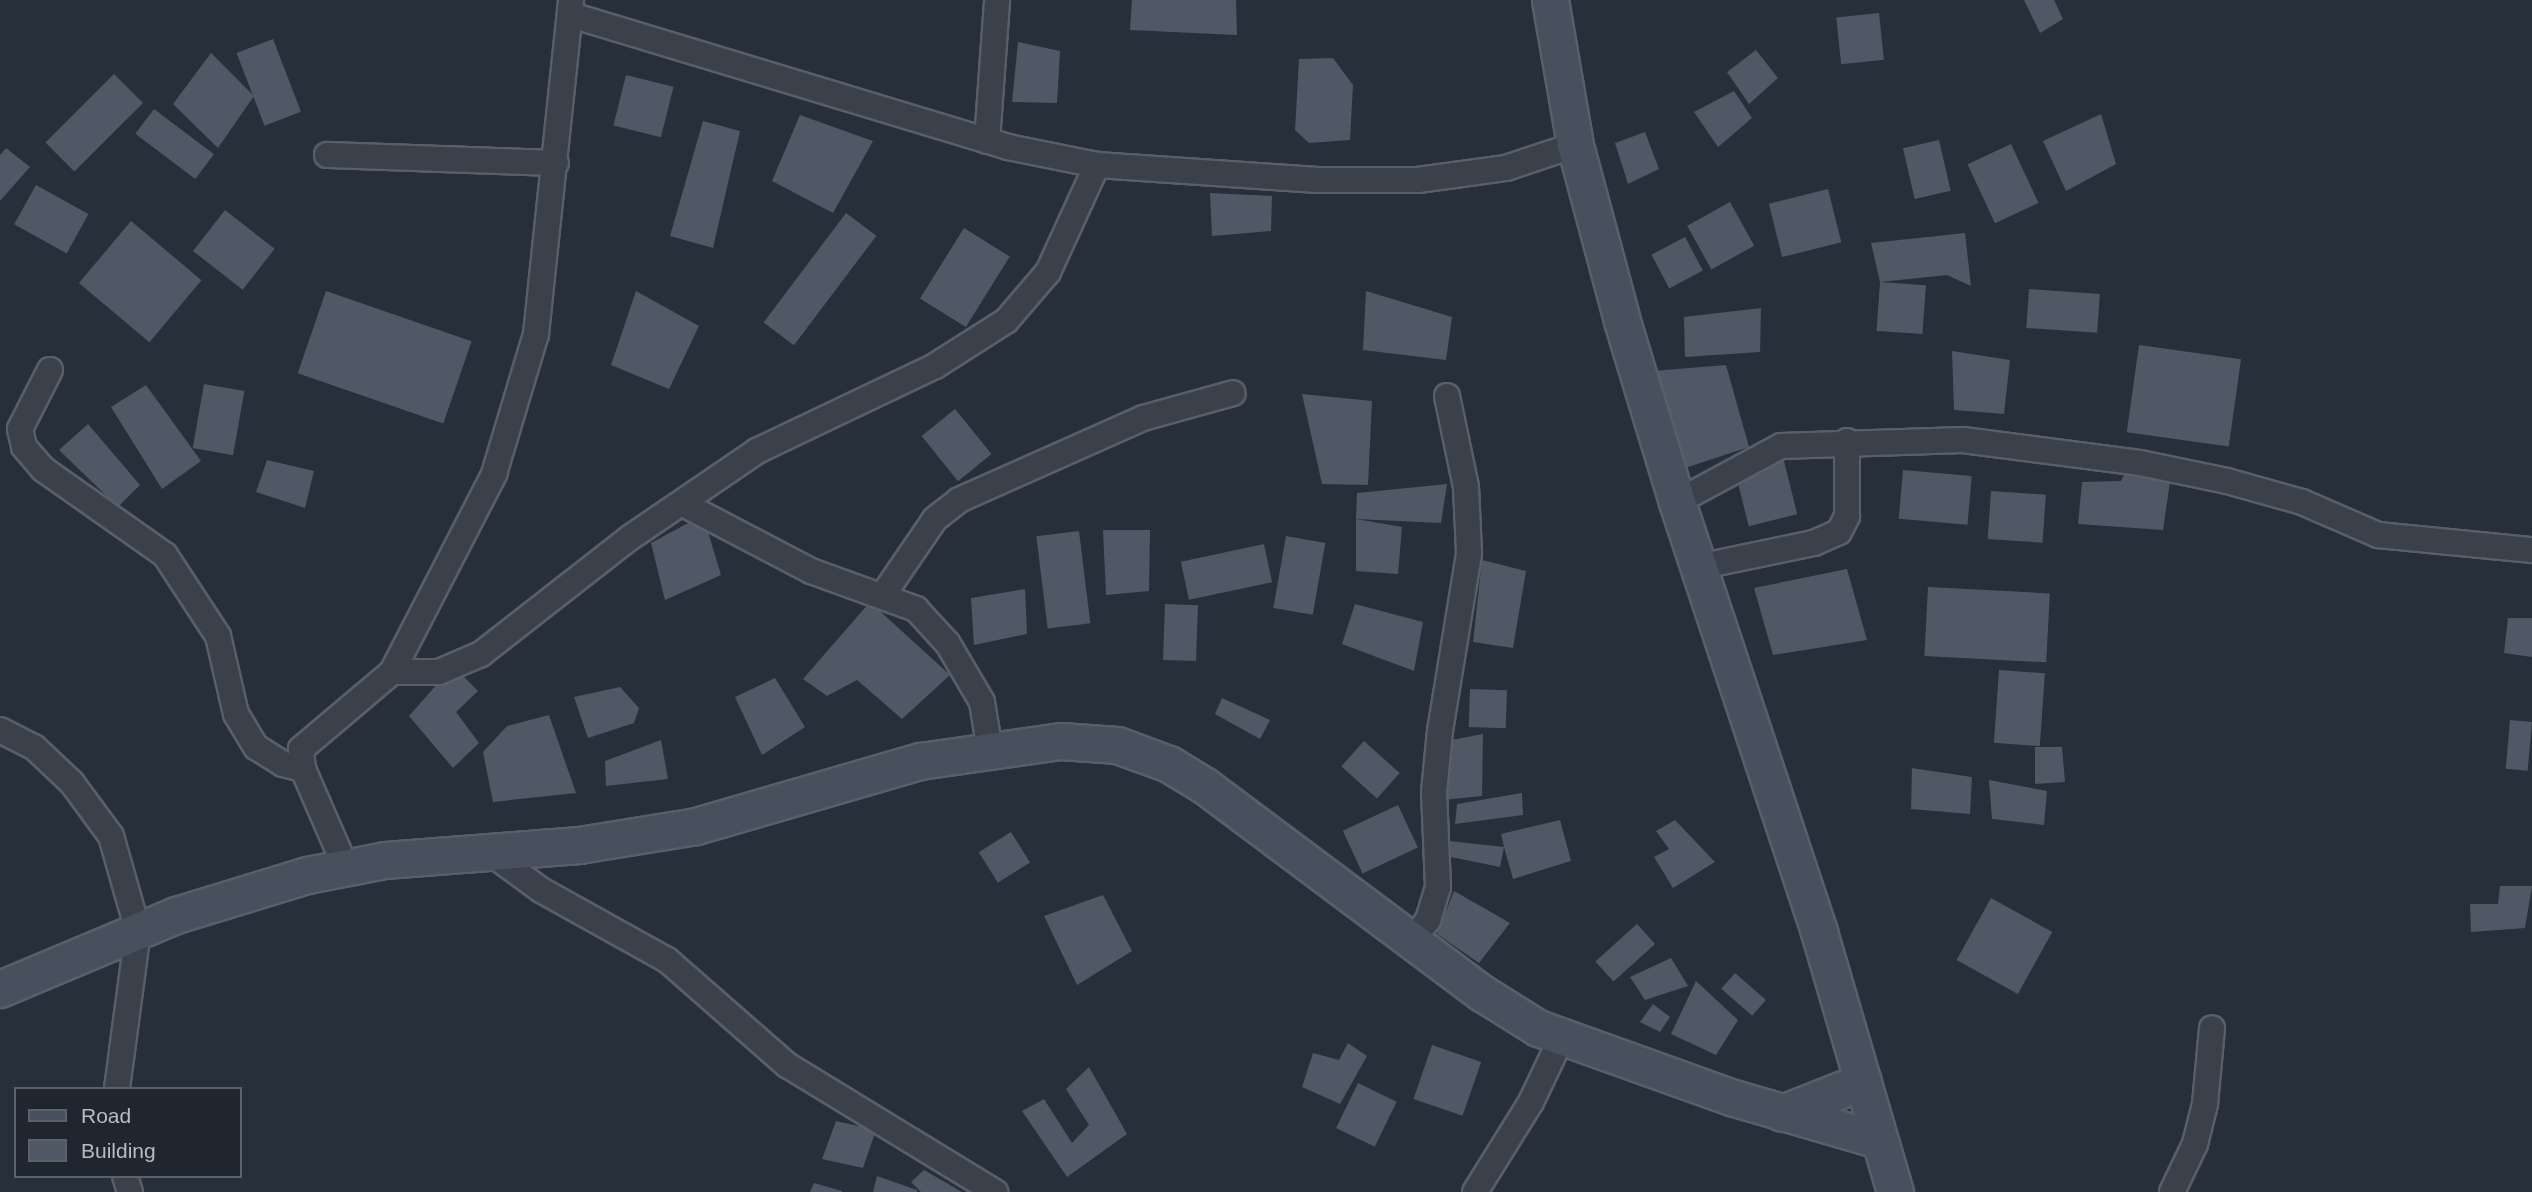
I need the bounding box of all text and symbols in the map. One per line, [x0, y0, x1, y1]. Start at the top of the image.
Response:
legend [14, 1087, 242, 1178]
text: Road [81, 1104, 131, 1127]
text: Building [81, 1139, 156, 1162]

